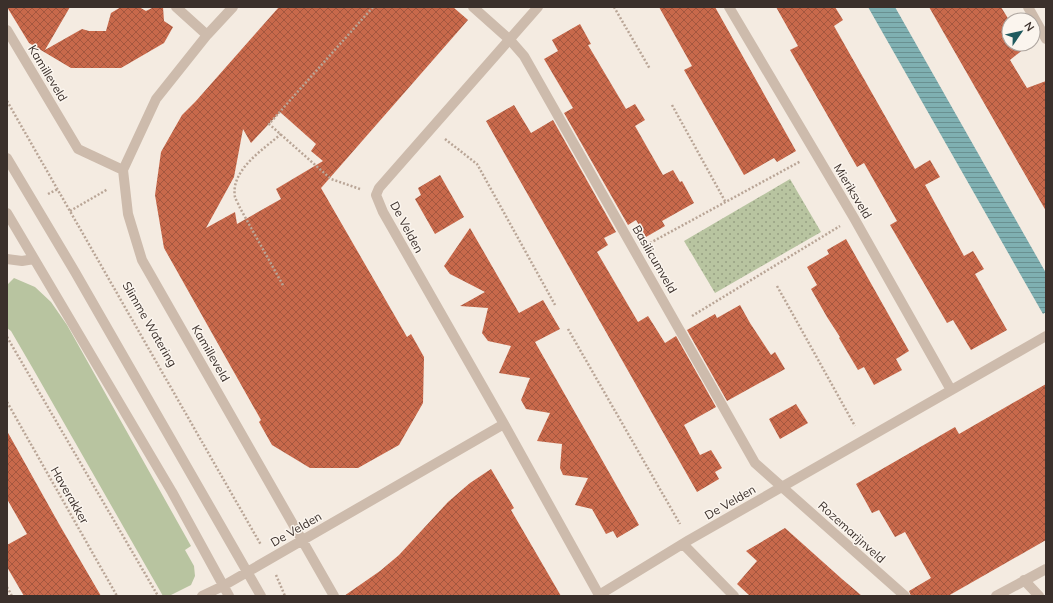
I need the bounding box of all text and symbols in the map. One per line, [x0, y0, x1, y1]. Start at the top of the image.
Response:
north arrow [1001, 12, 1041, 52]
text: N [1021, 19, 1037, 34]
street label: Kamilleveld [25, 42, 71, 104]
street label: Mieriksveld [831, 161, 875, 221]
street label: De Velden [387, 199, 427, 255]
street label: Basilicumveld [629, 222, 681, 296]
street label: Slimme Watering [120, 279, 180, 369]
street label: Kamilleveld [189, 322, 233, 384]
street label: Haverakker [48, 464, 93, 527]
street label: De Velden [702, 481, 758, 523]
street label: Rozemarijnveld [815, 498, 889, 566]
street label: De Velden [268, 508, 324, 550]

